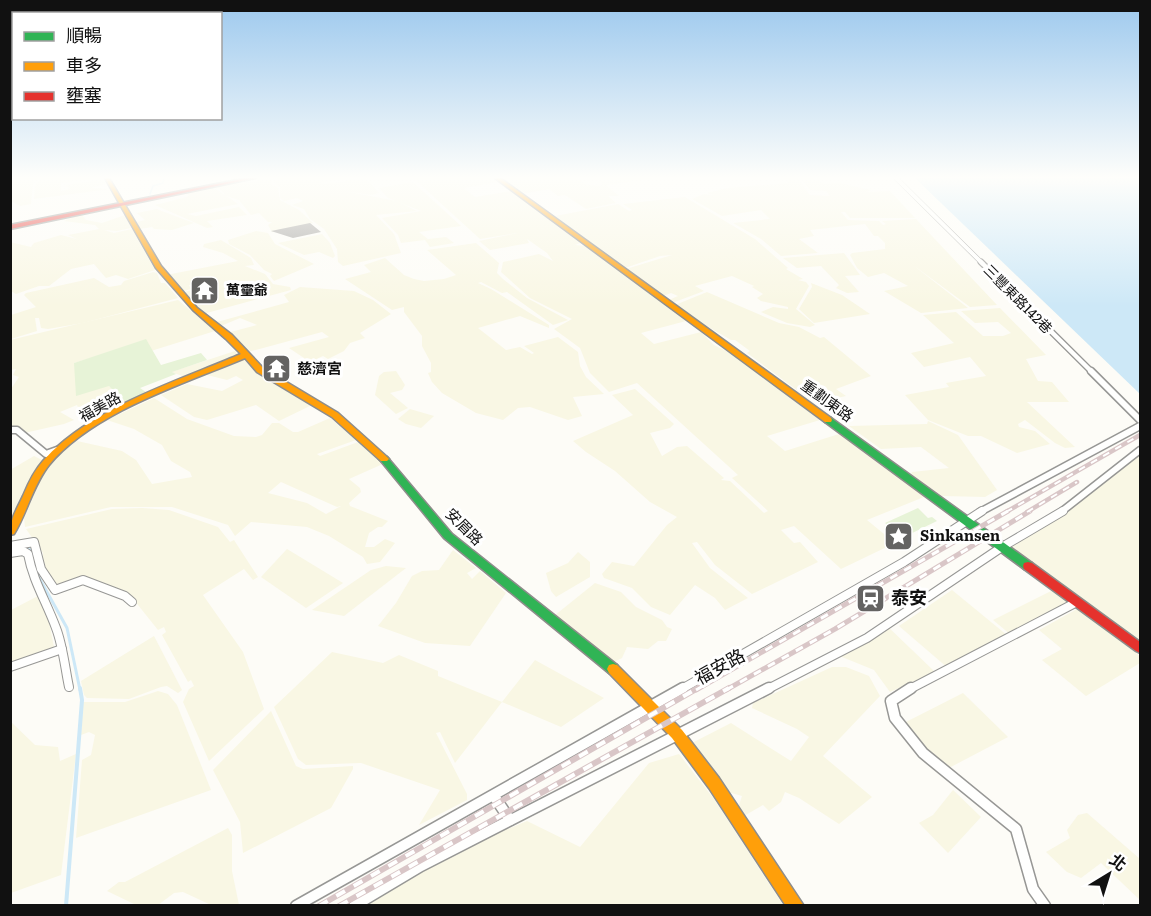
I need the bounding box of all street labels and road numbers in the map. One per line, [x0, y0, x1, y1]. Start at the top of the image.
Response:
street label: 三豐東路142巷 [980, 259, 1058, 337]
street label: 重劃東路 [797, 373, 859, 427]
street label: 福美路 [74, 385, 125, 427]
street label: 安眉路 [441, 502, 489, 550]
street label: 福安路 [689, 641, 749, 691]

